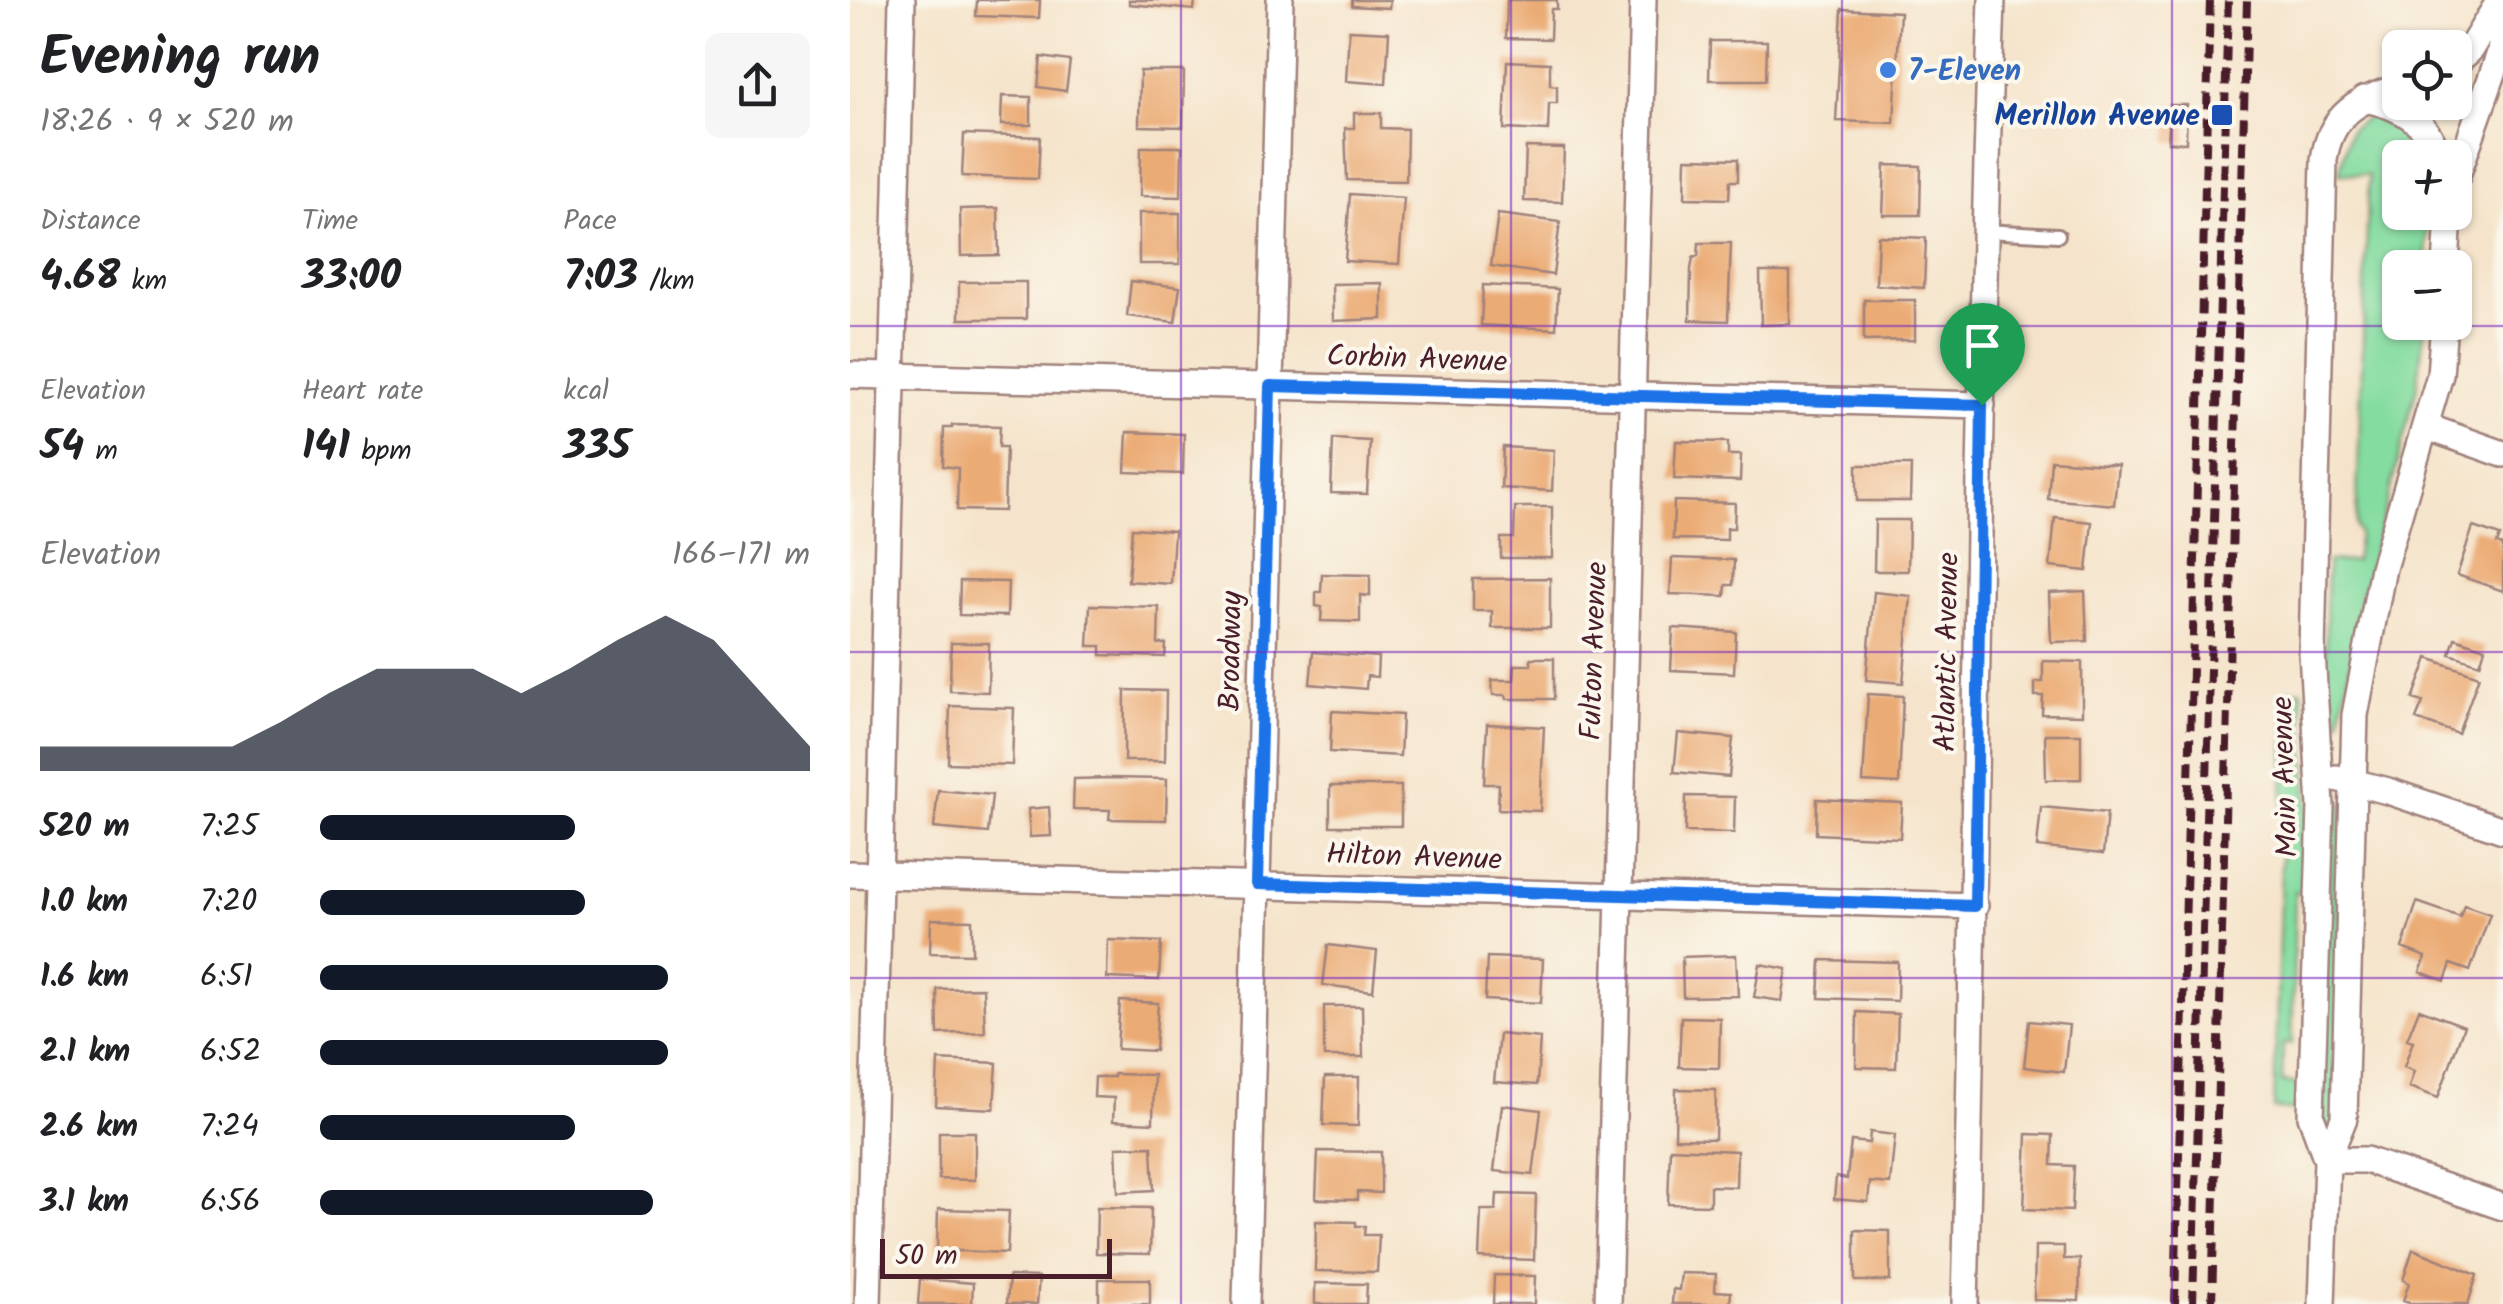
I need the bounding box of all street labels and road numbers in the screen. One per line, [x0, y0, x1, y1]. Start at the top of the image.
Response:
street label: Corbin Avenue [1326, 333, 1508, 387]
street label: Atlantic Avenue [1922, 552, 1974, 752]
street label: Fulton Avenue [1568, 561, 1622, 741]
street label: Broadway [1207, 590, 1257, 711]
street label: Main Avenue [2259, 696, 2313, 858]
street label: Hilton Avenue [1325, 831, 1503, 885]

